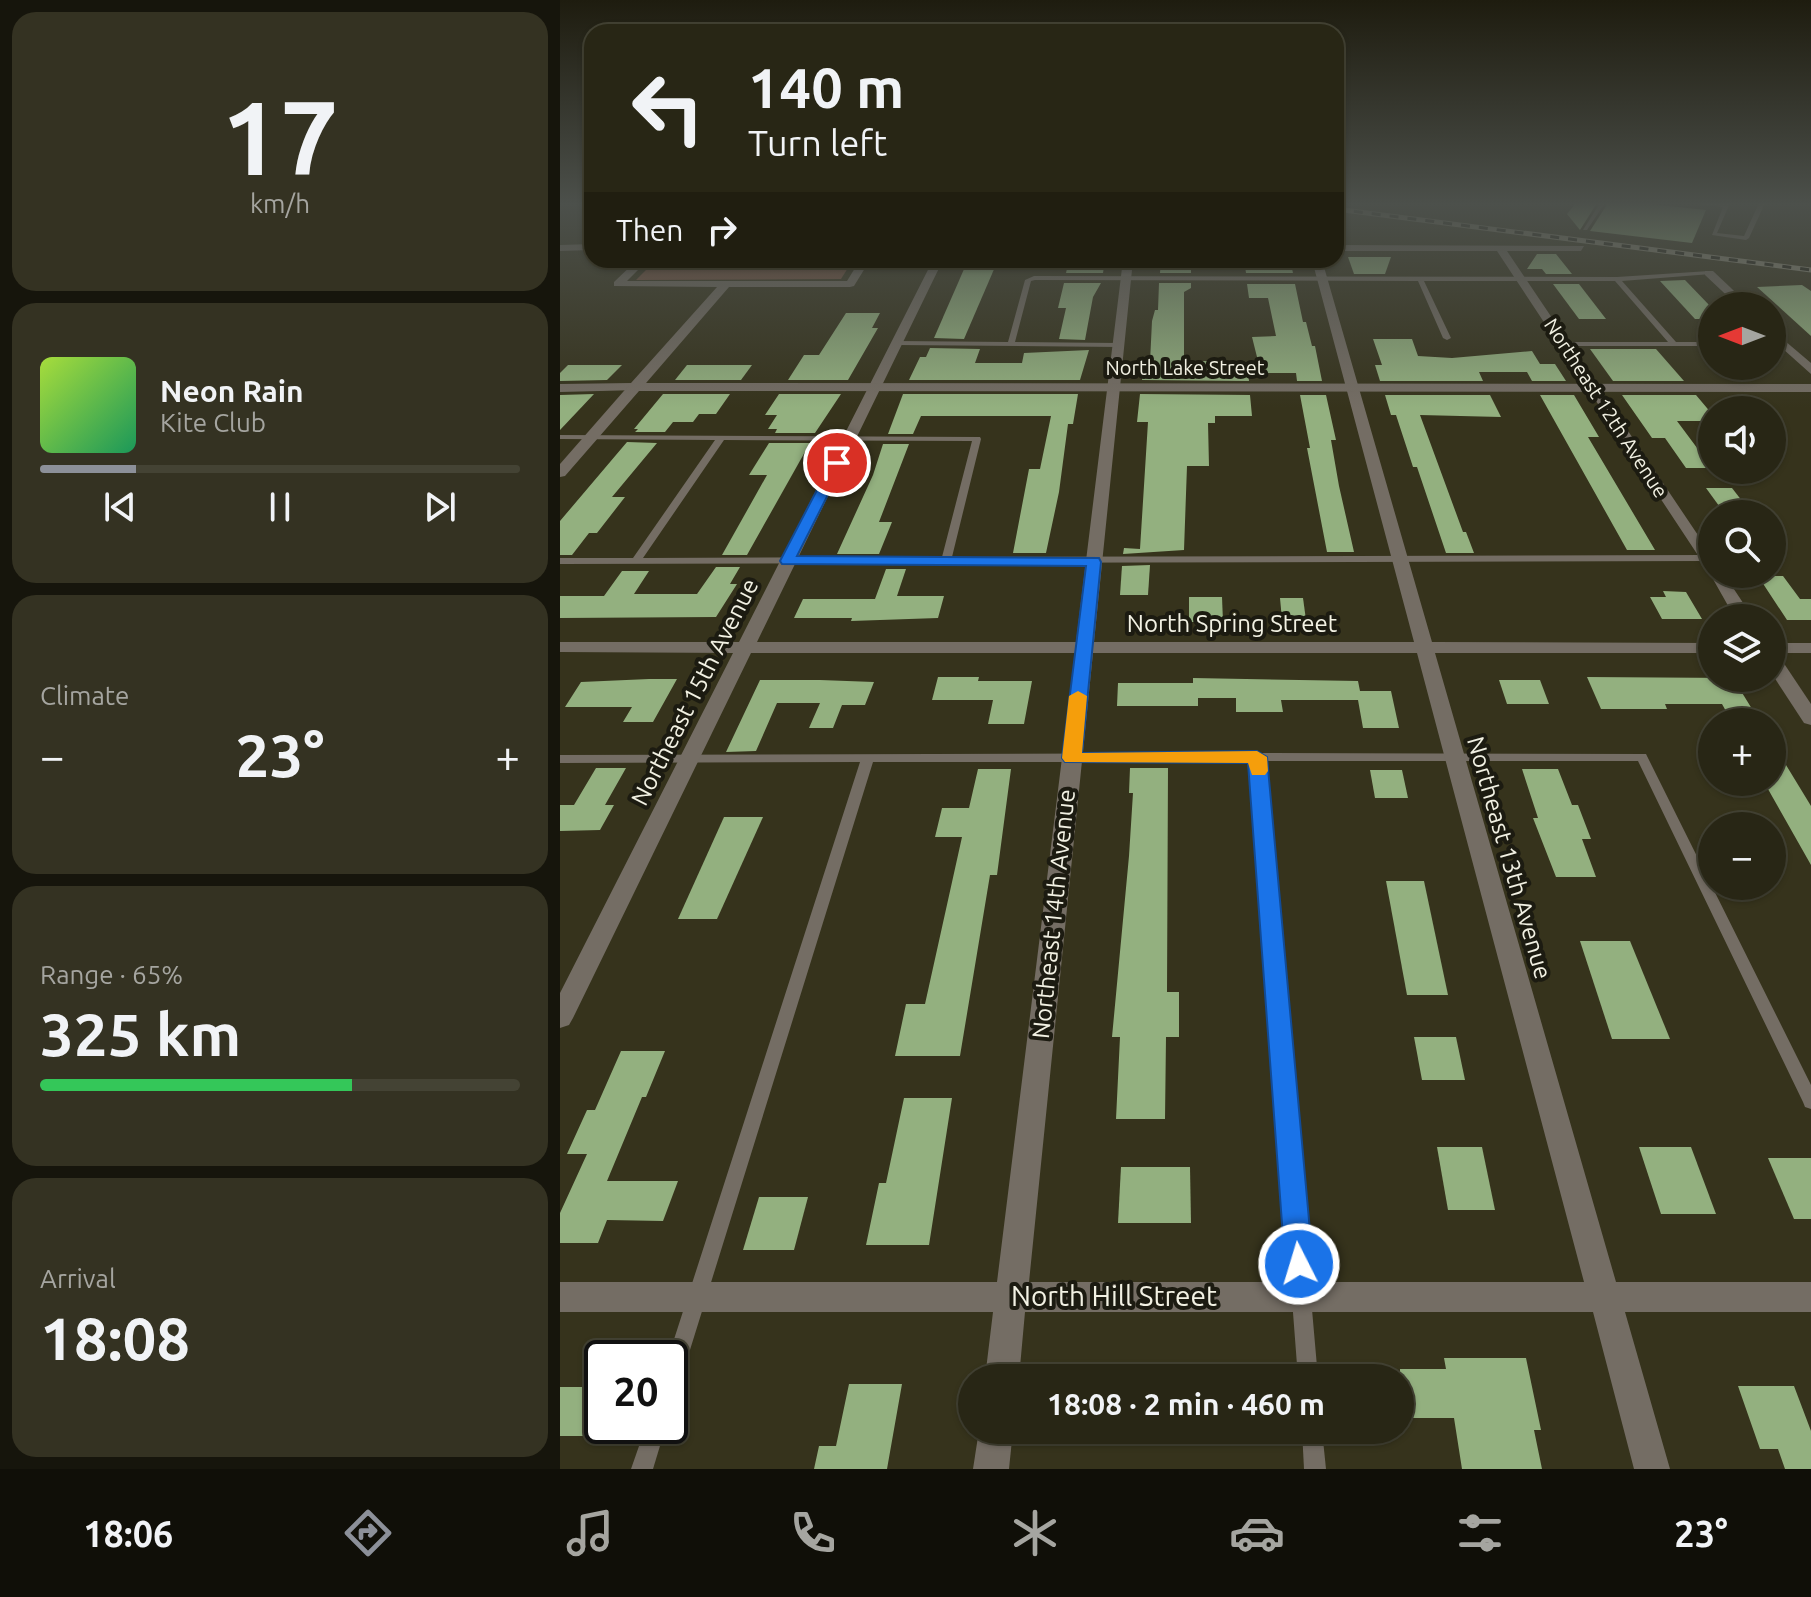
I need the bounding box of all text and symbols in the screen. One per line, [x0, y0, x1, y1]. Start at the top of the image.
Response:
icon: left [616, 56, 720, 160]
text: 140 m [748, 56, 904, 119]
text: 17 [221, 78, 339, 195]
text: Turn left [748, 122, 887, 163]
text: km/h [250, 189, 310, 218]
icon: right [700, 208, 744, 252]
text: Then [616, 213, 684, 247]
north arrow [1698, 292, 1786, 380]
map controls [1698, 292, 1786, 900]
street label: Northeast 12th Avenue [1540, 314, 1673, 502]
street label: North Lake Street [1105, 356, 1265, 379]
text: Neon Rain [160, 374, 304, 408]
button: sound [1698, 396, 1786, 484]
text: Kite Club [160, 408, 266, 437]
pin [803, 429, 871, 497]
icon: arrive [815, 441, 859, 485]
icon: previous [98, 485, 142, 529]
icon: pause [258, 485, 302, 529]
icon: next [418, 485, 462, 529]
button: search [1698, 500, 1786, 588]
street label: Northeast 15th Avenue [626, 574, 764, 810]
button: layers [1698, 604, 1786, 692]
street label: North Spring Street [1127, 610, 1338, 637]
text: Climate [40, 681, 129, 710]
button: + [1698, 708, 1786, 796]
text: 23° [236, 721, 324, 788]
text: − [40, 731, 65, 780]
text: + [495, 731, 520, 780]
street label: Northeast 13th Avenue [1462, 734, 1557, 982]
street label: Northeast 14th Avenue [1027, 788, 1080, 1040]
button: − [1698, 812, 1786, 900]
text: Range · 65% [40, 960, 183, 989]
text: 325 km [40, 1000, 241, 1067]
position arrow [1257, 1222, 1341, 1306]
text: Arrival [40, 1264, 116, 1293]
street label: North Hill Street [1011, 1280, 1217, 1311]
text: 18:08 [40, 1304, 190, 1371]
speed limit sign: 20 [584, 1340, 688, 1444]
text: 18:08 · 2 min · 460 m [1047, 1387, 1325, 1421]
icon: directions [340, 1505, 396, 1561]
icon: music [562, 1505, 618, 1561]
icon: phone [785, 1505, 841, 1561]
icon: climate [1007, 1505, 1063, 1561]
icon: car [1229, 1505, 1285, 1561]
icon: filters [1452, 1505, 1508, 1561]
text: 18:06 [83, 1513, 173, 1554]
text: 23° [1674, 1513, 1728, 1554]

